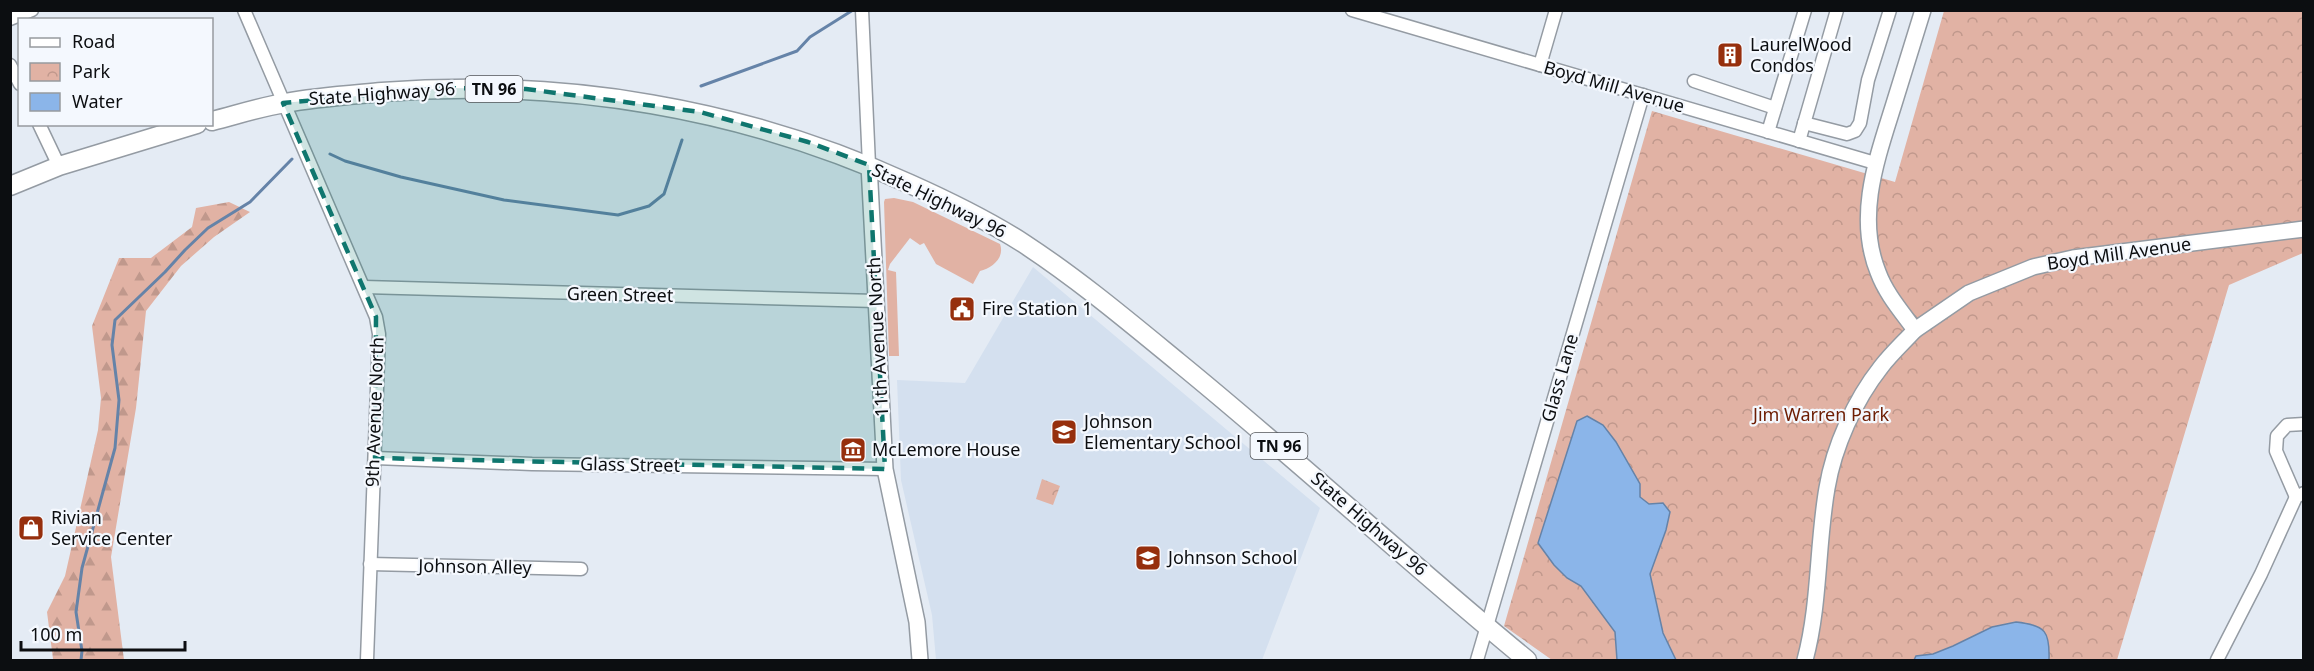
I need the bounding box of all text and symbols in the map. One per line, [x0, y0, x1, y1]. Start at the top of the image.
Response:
legend [18, 18, 213, 126]
text: Road [72, 29, 115, 53]
place label: LaurelWood Condos [1750, 32, 1852, 77]
building icon: LaurelWood Condos [1715, 40, 1745, 70]
street label: Boyd Mill Avenue [1541, 54, 1687, 118]
text: Park [72, 59, 110, 83]
street label: State Highway 96 [308, 76, 456, 110]
road number: TN 96 [466, 76, 522, 102]
text: Water [72, 89, 123, 113]
street label: State Highway 96 [868, 157, 1011, 243]
street label: Boyd Mill Avenue [2045, 231, 2192, 275]
street label: 11th Avenue North [861, 256, 893, 418]
street label: Green Street [567, 281, 674, 307]
public building icon: Fire Station 1 [947, 294, 977, 324]
place label: Fire Station 1 [982, 296, 1093, 320]
street label: Glass Lane [1535, 331, 1583, 425]
street label: 9th Avenue North [359, 337, 389, 487]
park label: Jim Warren Park [1751, 402, 1889, 426]
place label: Johnson Elementary School [1082, 409, 1241, 454]
school or university icon: Johnson Elementary School [1049, 417, 1079, 447]
road number: TN 96 [1250, 433, 1308, 459]
museum icon: McLemore House [838, 435, 868, 465]
place label: McLemore House [872, 437, 1020, 461]
street label: Glass Street [580, 451, 681, 477]
street label: State Highway 96 [1306, 466, 1433, 580]
place label: Rivian Service Center [51, 505, 173, 550]
shop icon: Rivian Service Center [16, 513, 46, 543]
school or university icon: Johnson School [1133, 543, 1163, 573]
place label: Johnson School [1166, 545, 1297, 569]
street label: Johnson Alley [416, 553, 533, 579]
scale bar [21, 614, 184, 652]
text: 100 m [30, 622, 82, 646]

